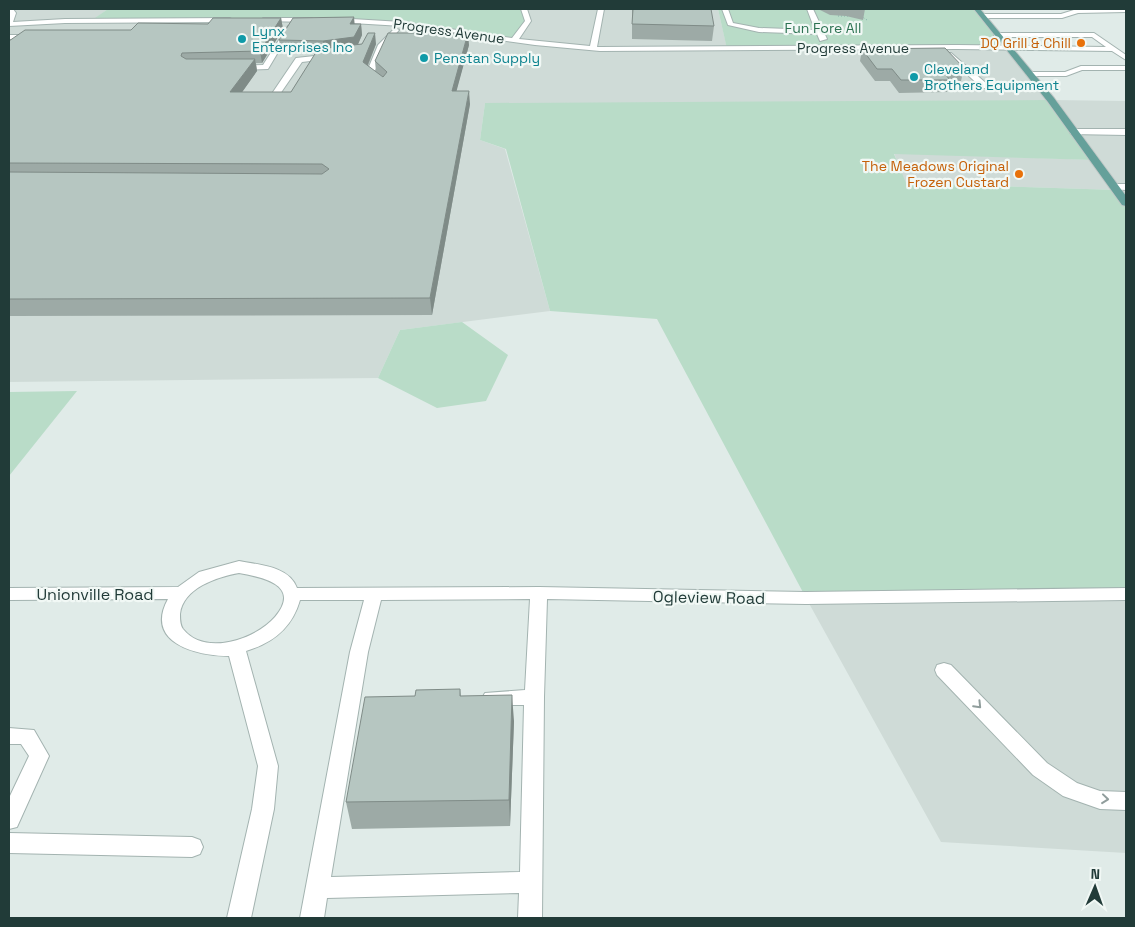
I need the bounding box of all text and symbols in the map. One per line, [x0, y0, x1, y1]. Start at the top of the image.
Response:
street label: Progress Avenue [392, 14, 506, 48]
park label: Fun Fore All [785, 19, 861, 37]
place label: Lynx Enterprises Inc [252, 22, 353, 56]
marker: Lynx Enterprises Inc [236, 33, 248, 45]
place label: DQ Grill & Chill [980, 34, 1071, 52]
marker: DQ Grill & Chill [1075, 37, 1087, 49]
street label: Progress Avenue [797, 39, 909, 57]
place label: Penstan Supply [434, 49, 540, 67]
marker: Penstan Supply [418, 52, 430, 64]
place label: Cleveland Brothers Equipment [924, 60, 1059, 94]
marker: Cleveland Brothers Equipment [908, 71, 920, 83]
place label: The Meadows Original Frozen Custard [862, 157, 1009, 191]
marker: The Meadows Original Frozen Custard [1013, 168, 1025, 180]
street label: Unionville Road [36, 584, 154, 605]
street label: Ogleview Road [653, 586, 765, 609]
one-way arrow [972, 699, 981, 708]
one-way arrow [1101, 794, 1109, 805]
north arrow [1070, 862, 1120, 912]
text: N [1090, 865, 1100, 883]

